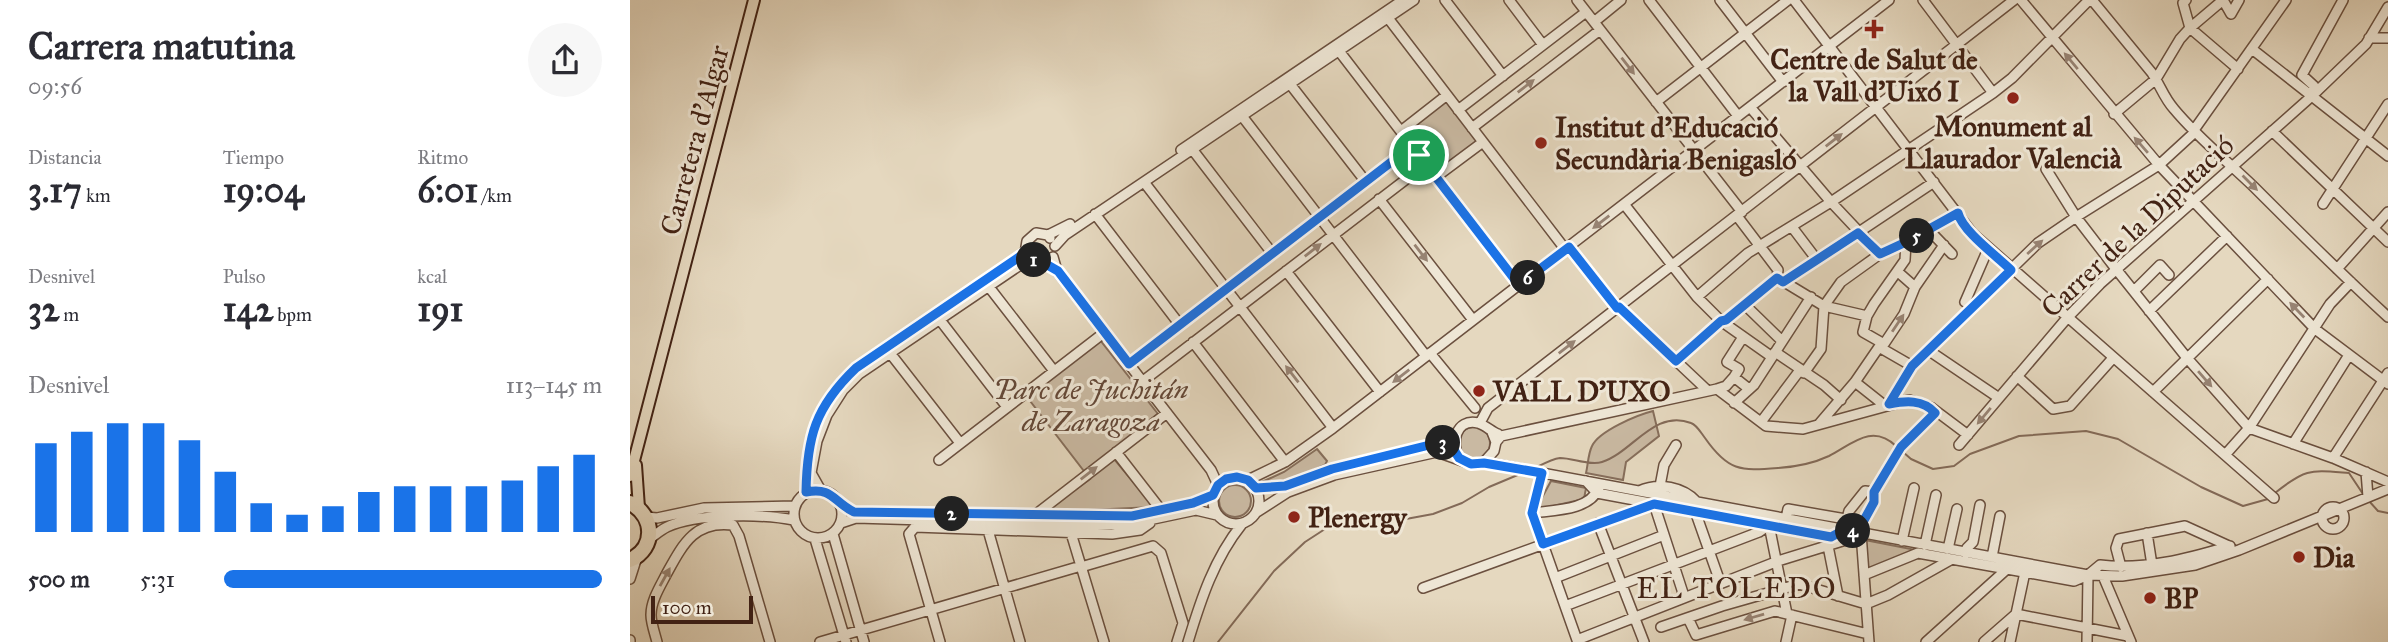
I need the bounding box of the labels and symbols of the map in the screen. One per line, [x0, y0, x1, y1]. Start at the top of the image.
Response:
marker: Centre de Salut de la Vall d'Uixó I [1864, 19, 1884, 39]
street label: Carretera d'Algar [652, 41, 737, 239]
place label: Centre de Salut de la Vall d'Uixó I [1770, 42, 1978, 109]
one-way arrow [2063, 53, 2078, 71]
one-way arrow [1620, 57, 1634, 75]
one-way arrow [1517, 80, 1535, 94]
marker: Monument al Llaurador Valencià [2005, 90, 2021, 106]
place label: Monument al Llaurador Valencià [1904, 109, 2123, 176]
place label: Institut d'Educació Secundària Benigasló [1555, 110, 1796, 177]
pin [1389, 125, 1449, 185]
street label: Carrer de la Diputació [2034, 128, 2241, 325]
one-way arrow [1825, 133, 1843, 147]
marker: Institut d'Educació Secundària Benigasló [1533, 135, 1549, 151]
one-way arrow [2133, 136, 2149, 154]
one-way arrow [2241, 175, 2258, 192]
one-way arrow [1592, 215, 1610, 230]
pin: 5 [1900, 218, 1934, 254]
one-way arrow [2026, 240, 2043, 256]
one-way arrow [1304, 242, 1322, 257]
pin: 1 [1016, 243, 1052, 278]
one-way arrow [1413, 244, 1428, 262]
pin: 6 [1510, 260, 1546, 296]
one-way arrow [2290, 302, 2306, 319]
one-way arrow [1891, 314, 1905, 332]
one-way arrow [1558, 339, 1576, 354]
one-way arrow [1284, 365, 1299, 383]
one-way arrow [1392, 368, 1410, 382]
one-way arrow [2197, 370, 2213, 388]
park label: Parc de Juchitán de Zaragoza [994, 372, 1189, 439]
place label: VALL D'UXO [1492, 374, 1671, 409]
marker: VALL D'UXO [1471, 383, 1487, 399]
one-way arrow [1976, 407, 1992, 425]
pin: 3 [1426, 426, 1460, 460]
one-way arrow [1080, 467, 1098, 481]
pin: 2 [934, 496, 970, 532]
place label: Plenergy [1308, 500, 1408, 535]
marker: Plenergy [1286, 509, 1302, 525]
pin: 4 [1836, 514, 1870, 548]
place label: Dia [2313, 540, 2356, 575]
marker: Dia [2291, 549, 2307, 565]
one-way arrow [659, 567, 671, 587]
district label: EL TOLEDO [1636, 570, 1838, 606]
place label: BP [2164, 581, 2198, 616]
marker: BP [2142, 590, 2158, 606]
scale bar [651, 593, 752, 625]
one-way arrow [1744, 613, 1765, 623]

